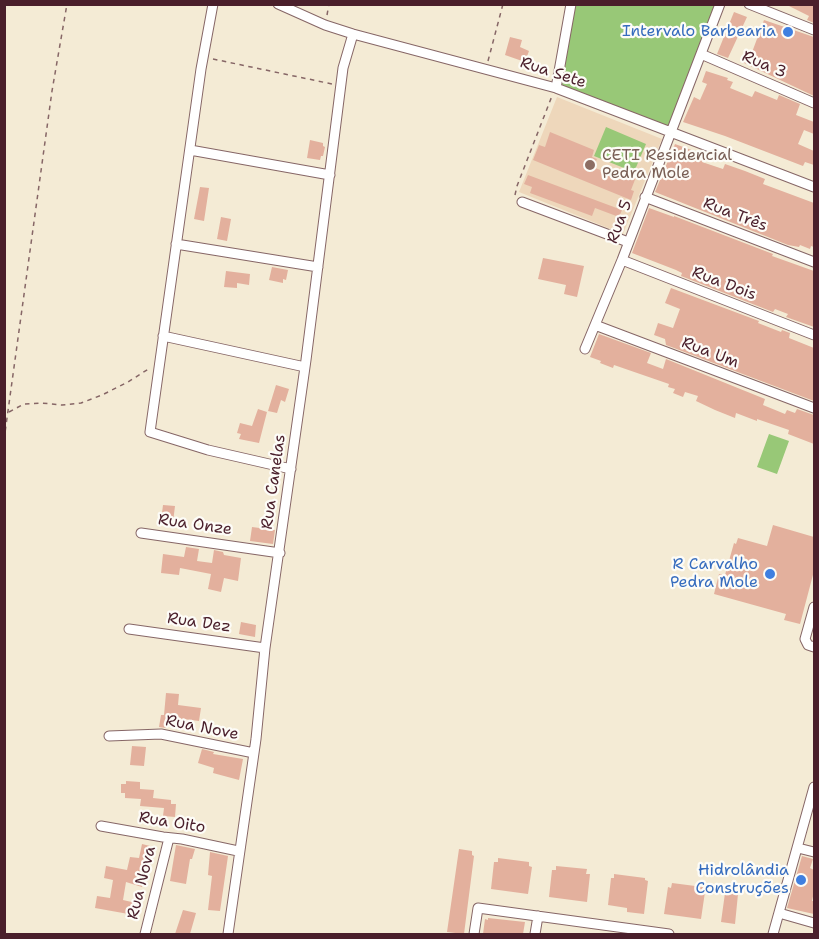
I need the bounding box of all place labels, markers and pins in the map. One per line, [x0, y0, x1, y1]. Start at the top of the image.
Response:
place label: Intervalo Barbearia [622, 22, 776, 42]
marker: Intervalo Barbearia [781, 25, 795, 39]
place label: CETI Residencial Pedra Mole [602, 146, 732, 184]
marker: CETI Residencial Pedra Mole [583, 158, 597, 172]
place label: R Carvalho Pedra Mole [670, 555, 758, 593]
marker: R Carvalho Pedra Mole [763, 567, 777, 581]
place label: Hidrolândia Construções [695, 861, 789, 899]
marker: Hidrolândia Construções [794, 873, 808, 887]

